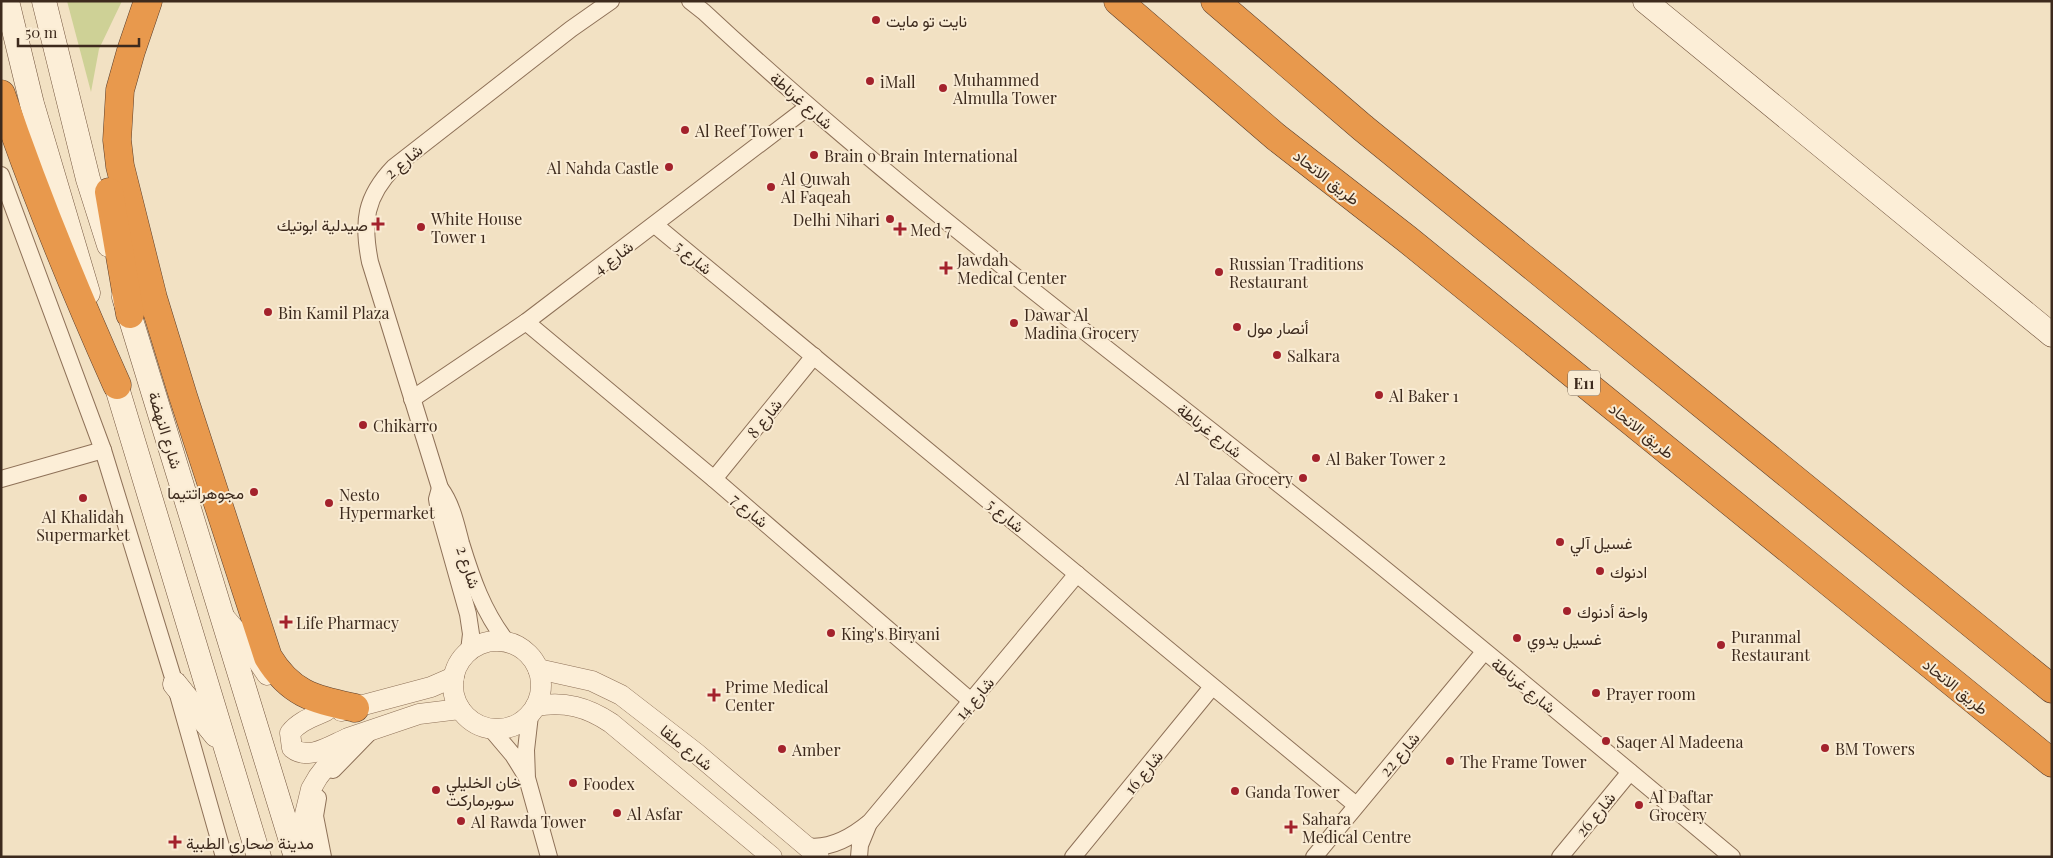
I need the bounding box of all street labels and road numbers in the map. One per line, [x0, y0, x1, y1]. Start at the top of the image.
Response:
street label: شارع غرناطة [765, 67, 838, 135]
street label: شارع 2 [379, 139, 428, 185]
street label: طريق الاتحاد [1289, 145, 1364, 210]
street label: شارع 4 [589, 235, 638, 280]
street label: شارع 5 [670, 235, 717, 280]
road number: E11 [1568, 370, 1600, 396]
street label: شارع النهضة [142, 389, 188, 472]
street label: شارع 8 [742, 394, 788, 443]
street label: طريق الاتحاد [1604, 397, 1679, 464]
street label: شارع غرناطة [1172, 398, 1247, 464]
street label: شارع 7 [726, 488, 773, 533]
street label: شارع 5 [982, 493, 1029, 538]
street label: شارع 2 [450, 543, 486, 592]
street label: شارع غرناطة [1486, 653, 1561, 719]
street label: طريق الاتحاد [1918, 653, 1993, 720]
street label: شارع 14 [950, 672, 1000, 725]
street label: شارع ملقا [655, 719, 718, 776]
street label: شارع 22 [1374, 728, 1425, 782]
street label: شارع 16 [1119, 746, 1169, 799]
street label: شارع 26 [1570, 787, 1621, 842]

